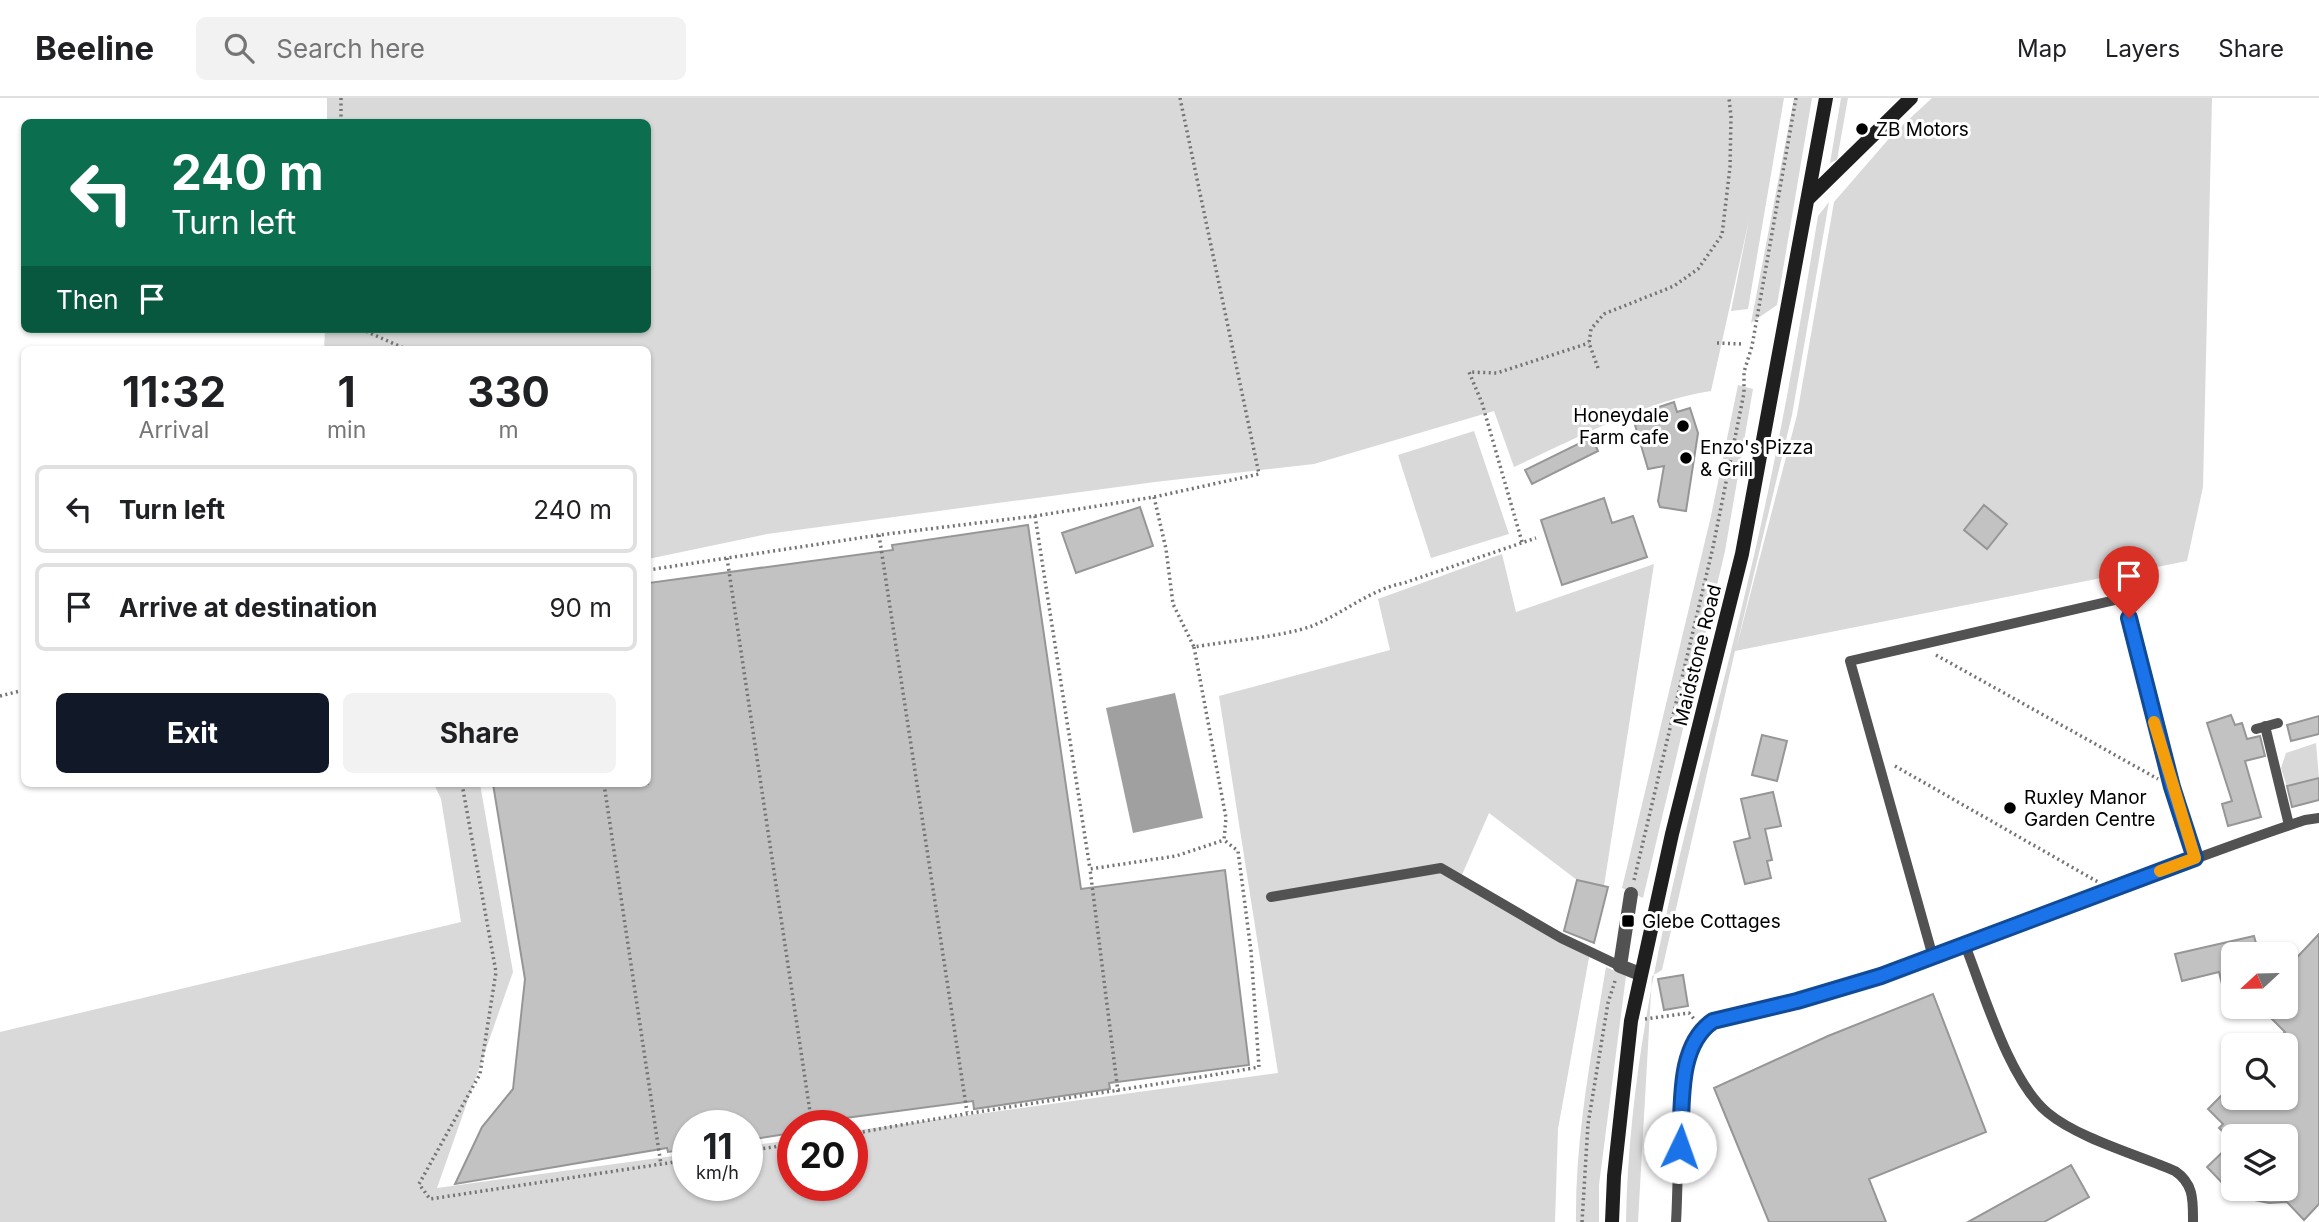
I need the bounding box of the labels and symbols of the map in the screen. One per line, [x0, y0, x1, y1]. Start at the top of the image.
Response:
place label: ZB Motors [1876, 118, 1969, 141]
marker: ZB Motors [1854, 121, 1870, 137]
place label: Honeydale Farm cafe [1573, 404, 1669, 449]
marker: Honeydale Farm cafe [1675, 418, 1691, 434]
place label: Enzo's Pizza & Grill [1700, 436, 1813, 481]
marker: Enzo's Pizza & Grill [1678, 450, 1694, 466]
pin [2099, 546, 2159, 618]
street label: Maidstone Road [1669, 582, 1726, 728]
place label: Ruxley Manor Garden Centre [2024, 786, 2155, 831]
marker: Ruxley Manor Garden Centre [2002, 800, 2018, 816]
place label: Glebe Cottages [1642, 910, 1781, 933]
marker: Glebe Cottages [1620, 913, 1636, 929]
north arrow [2221, 942, 2298, 1018]
speed limit sign: 20 [777, 1110, 868, 1201]
position arrow [1643, 1110, 1717, 1184]

